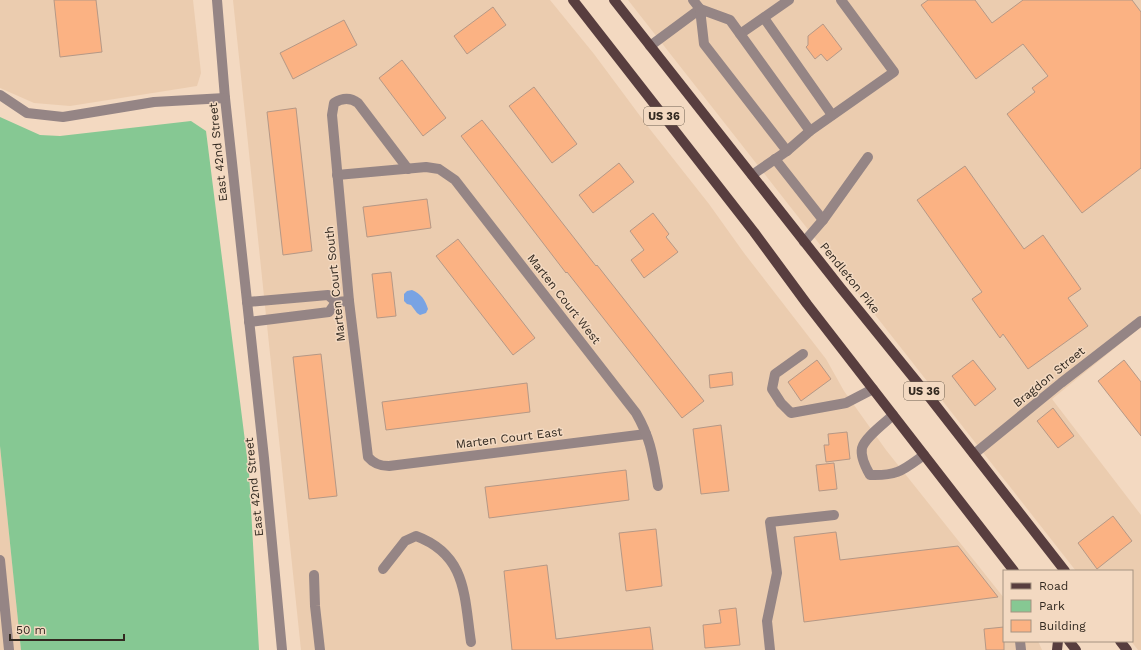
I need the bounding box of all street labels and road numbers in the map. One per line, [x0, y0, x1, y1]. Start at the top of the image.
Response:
street label: East 42nd Street [206, 102, 230, 202]
road number: US 36 [644, 107, 684, 125]
street label: Marten Court South [322, 225, 348, 343]
street label: Pendleton Pike [817, 240, 883, 316]
street label: Marten Court West [524, 251, 604, 347]
street label: Bragdon Street [1010, 344, 1088, 410]
road number: US 36 [904, 382, 944, 400]
street label: Marten Court East [455, 425, 563, 451]
street label: East 42nd Street [242, 437, 266, 537]

